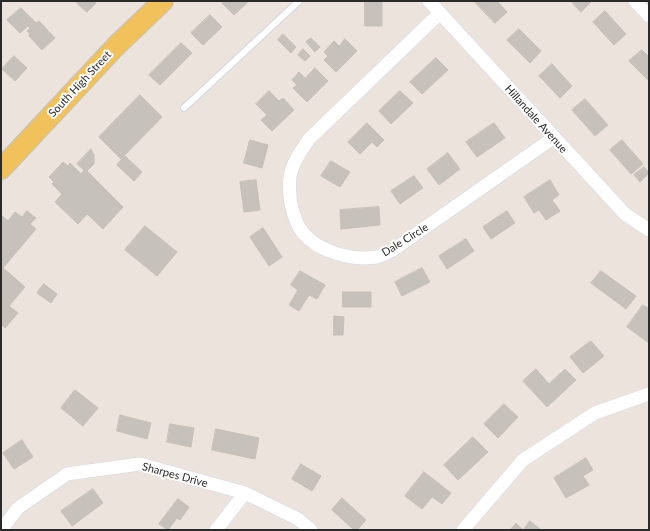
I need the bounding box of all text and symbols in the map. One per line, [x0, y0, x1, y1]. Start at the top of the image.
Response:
street label: South High Street [46, 48, 114, 120]
street label: Hillandale Avenue [502, 82, 570, 156]
street label: Dale Circle [379, 221, 431, 259]
street label: Sharpes Drive [141, 460, 209, 490]

